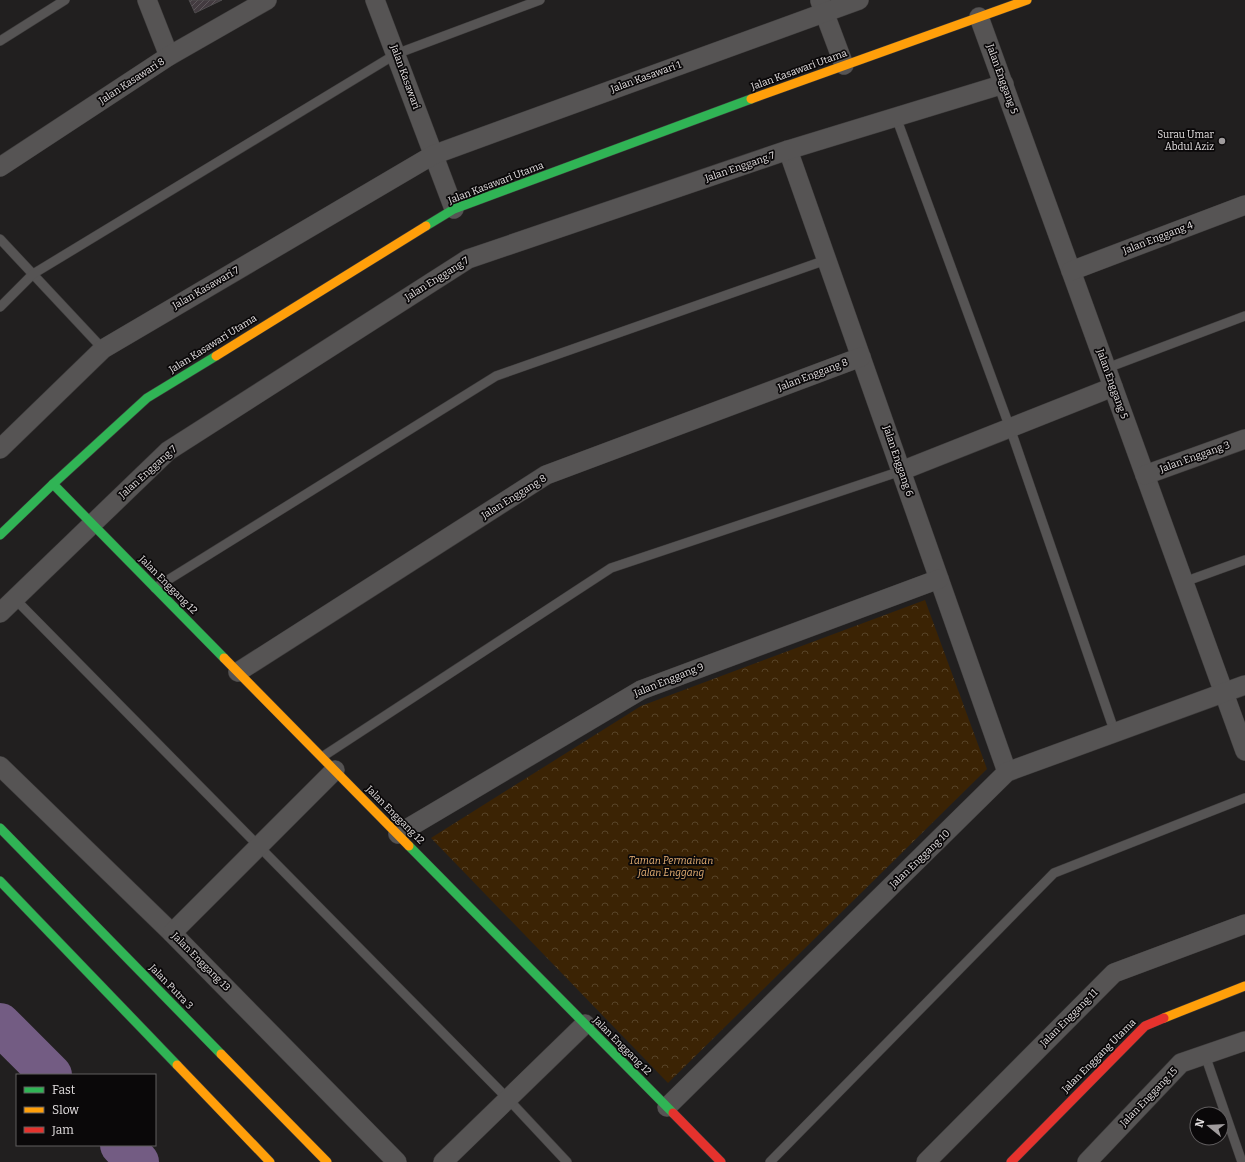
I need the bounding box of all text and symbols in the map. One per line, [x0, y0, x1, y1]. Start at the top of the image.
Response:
street label: Jalan Kasawari [387, 42, 422, 111]
street label: Jalan Enggang 5 [983, 42, 1020, 116]
street label: Jalan Kasawari Utama [748, 47, 849, 93]
street label: Jalan Kasawari 8 [96, 55, 167, 107]
street label: Jalan Kasawari 1 [608, 59, 683, 96]
place label: Surau Umar Abdul Aziz [1157, 129, 1215, 153]
marker: Surau Umar Abdul Aziz [1217, 136, 1227, 146]
street label: Jalan Enggang 7 [703, 149, 777, 185]
street label: Jalan Kasawari Utama [446, 159, 546, 207]
street label: Jalan Enggang 4 [1120, 219, 1195, 257]
street label: Jalan Enggang 7 [402, 255, 471, 304]
street label: Jalan Kasawari 7 [170, 264, 241, 312]
street label: Jalan Kasawari Utama [166, 312, 260, 376]
street label: Jalan Enggang 5 [1093, 347, 1130, 421]
street label: Jalan Enggang 8 [775, 356, 850, 394]
street label: Jalan Enggang 6 [880, 423, 916, 498]
street label: Jalan Enggang 3 [1157, 439, 1232, 476]
street label: Jalan Enggang 7 [116, 443, 179, 502]
street label: Jalan Enggang 8 [479, 472, 549, 522]
street label: Jalan Enggang 12 [136, 553, 200, 617]
street label: Jalan Enggang 9 [632, 661, 706, 700]
street label: Jalan Enggang 12 [363, 783, 427, 847]
street label: Jalan Enggang 10 [887, 827, 952, 891]
park label: Taman Permainan Jalan Enggang [629, 855, 713, 879]
street label: Jalan Enggang 13 [169, 930, 233, 994]
street label: Jalan Putra 3 [146, 961, 196, 1012]
street label: Jalan Enggang 11 [1037, 987, 1100, 1050]
street label: Jalan Enggang 12 [590, 1014, 654, 1078]
street label: Jalan Enggang Utama [1059, 1016, 1139, 1096]
street label: Jalan Enggang 15 [1117, 1065, 1180, 1130]
legend [16, 1074, 156, 1146]
text: Fast [52, 1083, 76, 1097]
text: Slow [52, 1103, 79, 1117]
north arrow [1189, 1106, 1229, 1146]
text: N [1192, 1117, 1208, 1129]
text: Jam [51, 1123, 74, 1137]

